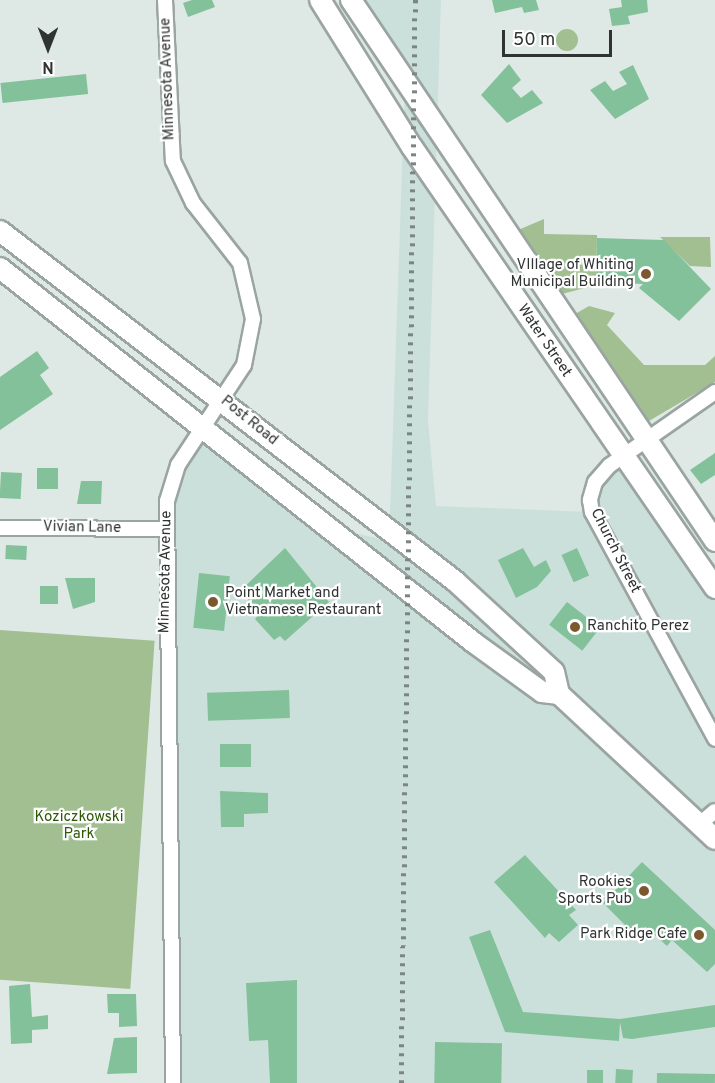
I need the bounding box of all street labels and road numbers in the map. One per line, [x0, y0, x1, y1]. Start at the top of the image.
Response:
street label: Minnesota Avenue [157, 17, 179, 141]
street label: Water Street [513, 301, 575, 381]
street label: Post Road [217, 392, 281, 450]
street label: Church Street [586, 506, 644, 596]
street label: Minnesota Avenue [156, 510, 176, 634]
street label: Vivian Lane [43, 518, 121, 538]

